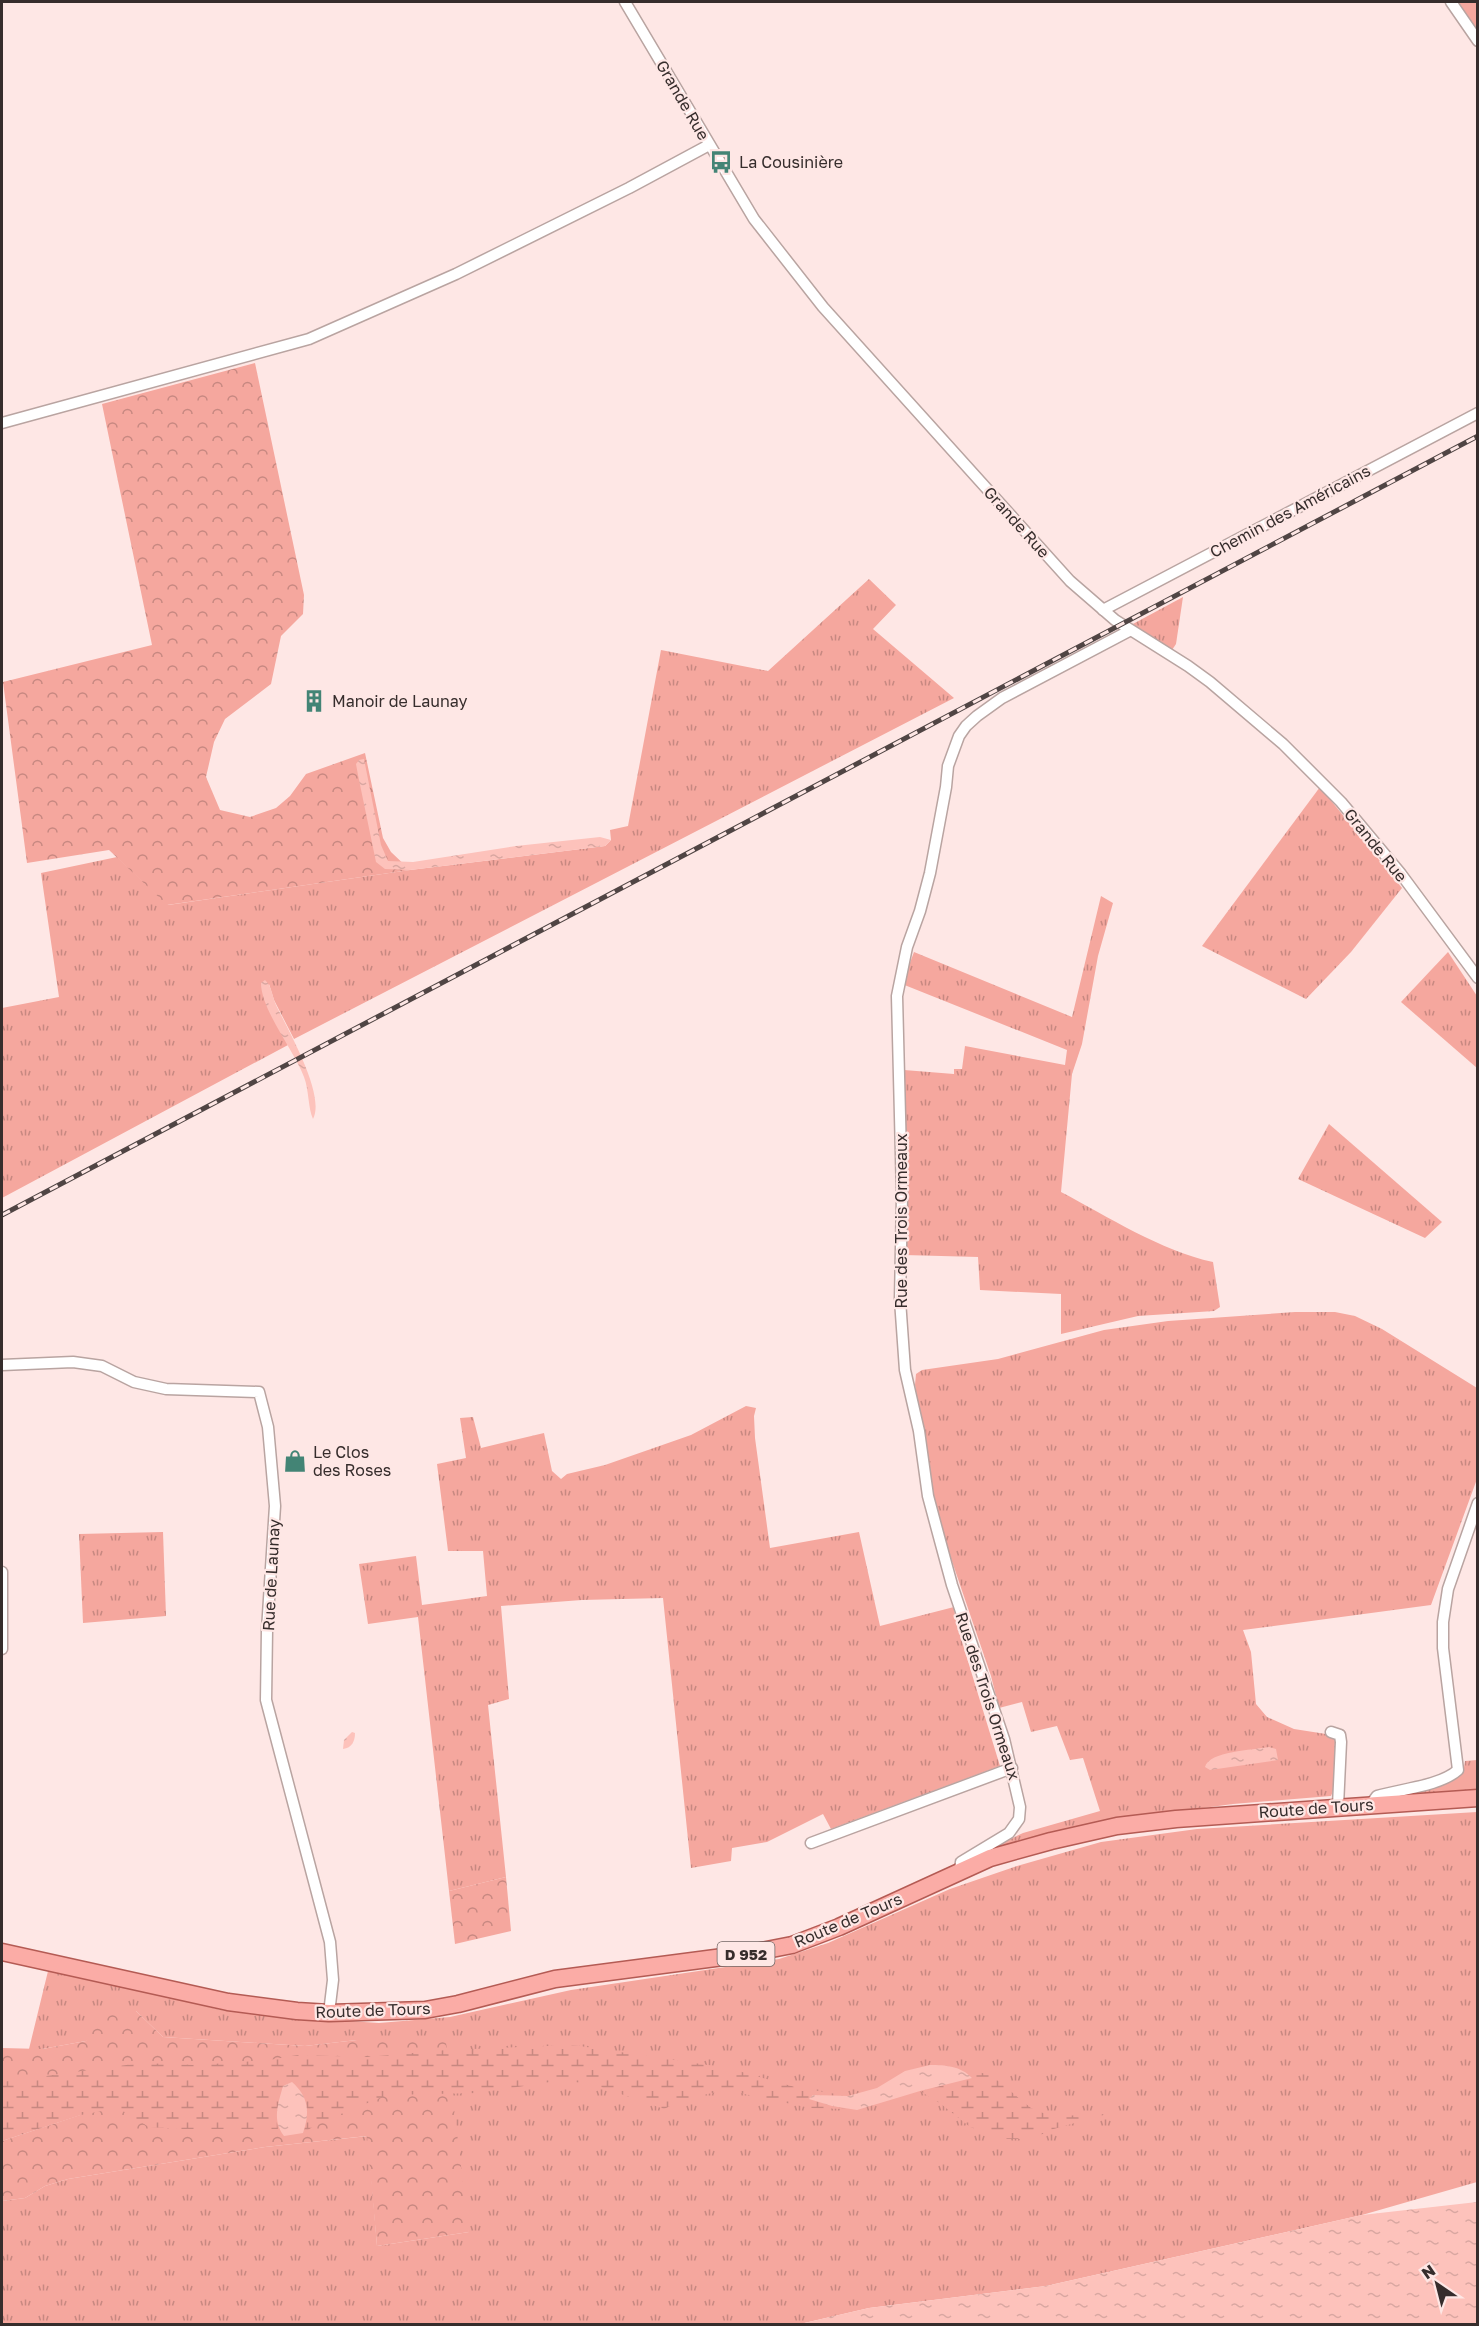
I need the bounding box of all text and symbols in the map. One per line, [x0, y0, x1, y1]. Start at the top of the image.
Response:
street label: Grande Rue [652, 57, 714, 143]
bus stop icon: La Cousinière [708, 149, 734, 175]
place label: La Cousinière [739, 152, 843, 172]
street label: Chemin des Américains [1206, 460, 1374, 562]
street label: Grande Rue [980, 482, 1054, 562]
building icon: Manoir de Launay [301, 688, 327, 714]
place label: Manoir de Launay [332, 691, 467, 711]
street label: Grande Rue [1340, 804, 1412, 886]
street label: Rue des Trois Ormeaux [891, 1133, 911, 1309]
place label: Le Clos des Roses [313, 1442, 391, 1480]
shop icon: Le Clos des Roses [282, 1448, 308, 1474]
street label: Rue de Launay [258, 1518, 284, 1632]
street label: Rue des Trois Ormeaux [951, 1610, 1025, 1783]
street label: Route de Tours [1258, 1794, 1374, 1822]
street label: Route de Tours [791, 1888, 905, 1952]
road number: D 952 [718, 1942, 774, 1966]
street label: Route de Tours [315, 1998, 431, 2022]
north arrow [1407, 2254, 1467, 2314]
text: N [1418, 2260, 1439, 2283]

